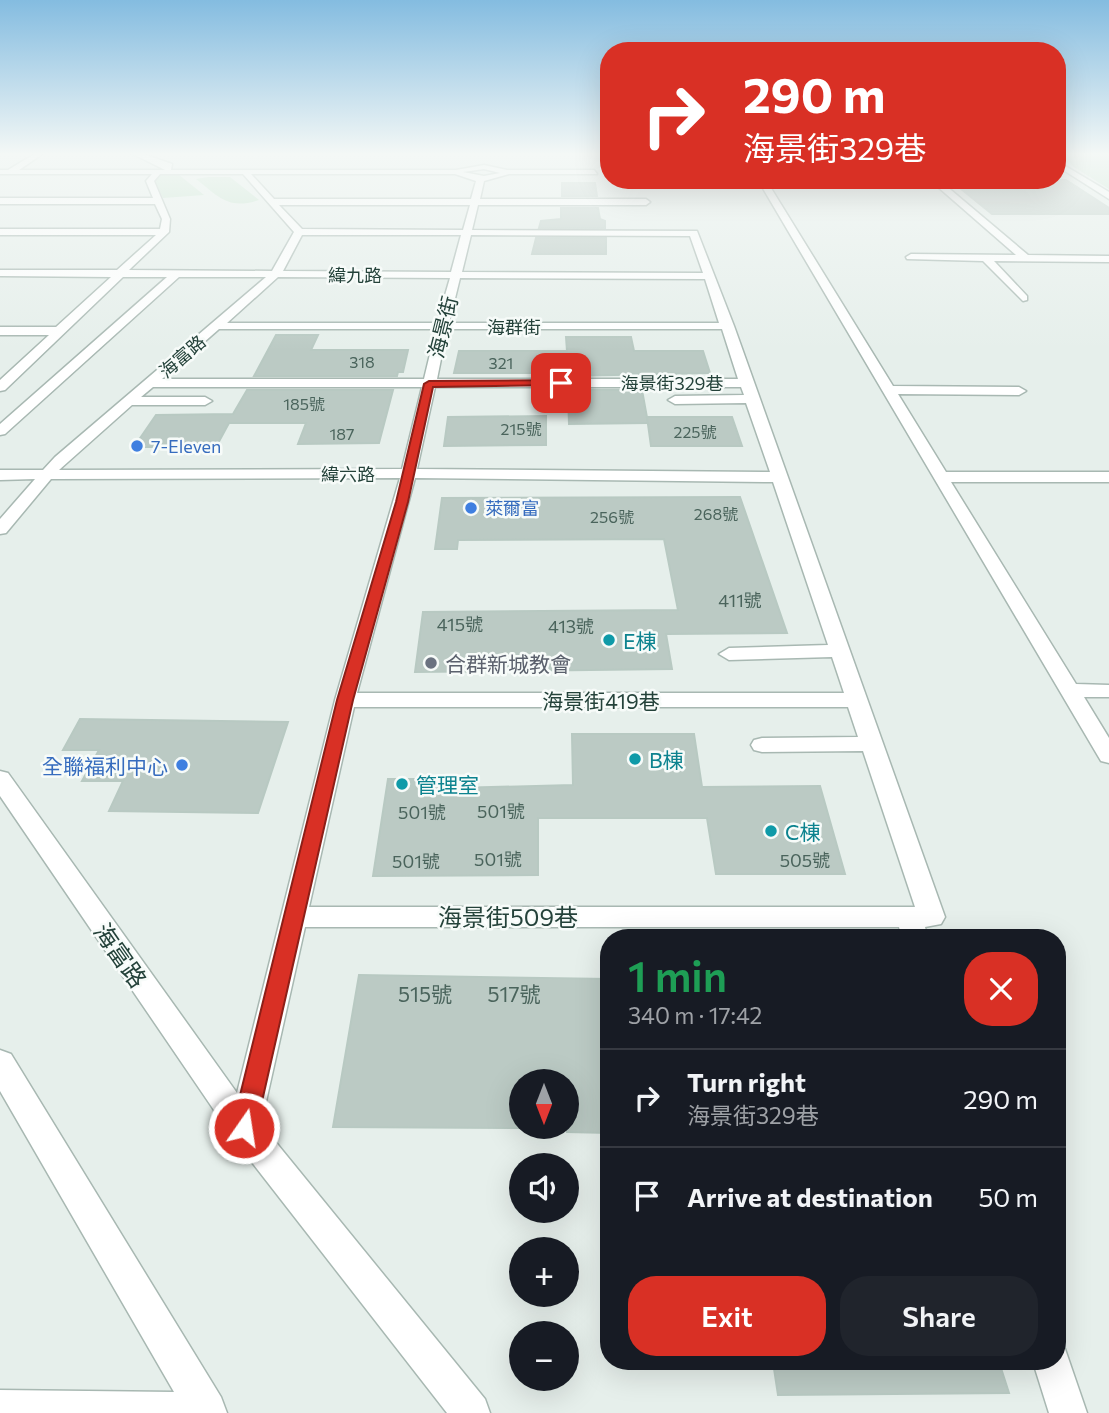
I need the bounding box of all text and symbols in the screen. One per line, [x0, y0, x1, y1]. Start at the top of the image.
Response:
text: 290 m [743, 63, 885, 123]
icon: right [628, 70, 719, 161]
text: 海景街329巷 [743, 127, 926, 167]
street label: 緯九路 [328, 264, 382, 286]
street label: 海景街 [422, 293, 462, 361]
street label: 海群街 [487, 316, 541, 338]
street label: 海富路 [154, 330, 210, 382]
house number: 318 [349, 352, 375, 371]
house number: 321 [489, 353, 513, 372]
pin [531, 353, 591, 413]
icon: arrive [542, 364, 580, 402]
street label: 海景街329巷 [620, 372, 724, 394]
house number: 185號 [283, 394, 325, 413]
house number: 215號 [501, 419, 541, 438]
house number: 225號 [674, 422, 716, 441]
house number: 187 [330, 424, 354, 443]
place label: 7-Eleven [151, 435, 221, 457]
marker: 7-Eleven [129, 438, 145, 454]
street label: 緯六路 [321, 463, 375, 485]
place label: 萊爾富 [485, 497, 539, 519]
marker: 萊爾富 [463, 500, 479, 516]
house number: 268號 [694, 504, 738, 523]
house number: 256號 [590, 507, 634, 526]
house number: 411號 [718, 589, 762, 611]
house number: 415號 [437, 613, 483, 635]
house number: 413號 [548, 615, 594, 637]
place label: E棟 [623, 628, 656, 653]
marker: E棟 [601, 632, 617, 648]
place label: 合群新城教會 [445, 651, 571, 676]
marker: 合群新城教會 [423, 655, 439, 671]
street label: 海景街419巷 [542, 688, 660, 713]
place label: B棟 [649, 747, 684, 772]
marker: B棟 [627, 751, 643, 767]
place label: 全聯福利中心 [42, 753, 168, 778]
marker: 全聯福利中心 [174, 757, 190, 773]
place label: 管理室 [416, 772, 479, 797]
marker: 管理室 [394, 776, 410, 792]
house number: 501號 [477, 800, 525, 822]
house number: 501號 [398, 801, 446, 823]
place label: C棟 [785, 819, 820, 844]
marker: C棟 [763, 823, 779, 839]
house number: 501號 [474, 848, 522, 870]
house number: 505號 [780, 849, 830, 871]
house number: 501號 [392, 850, 440, 872]
street label: 海景街509巷 [438, 902, 578, 931]
street label: 海富路 [88, 917, 154, 993]
text: 1 min [628, 949, 727, 1001]
button: close [964, 952, 1038, 1026]
house number: 515號 [398, 981, 452, 1006]
house number: 517號 [487, 981, 541, 1006]
text: 340 m · 17:42 [628, 1001, 762, 1029]
text: Turn right [687, 1066, 806, 1097]
north arrow [509, 1069, 579, 1139]
map controls [509, 1069, 579, 1391]
icon: right [628, 1079, 666, 1117]
text: 290 m [963, 1083, 1038, 1114]
position arrow [207, 1091, 281, 1165]
text: 海景街329巷 [687, 1101, 819, 1129]
button: sound [509, 1153, 579, 1223]
icon: arrive [628, 1177, 666, 1215]
text: Arrive at destination [687, 1181, 933, 1212]
text: 50 m [978, 1181, 1038, 1212]
button: + [509, 1237, 579, 1307]
button: Exit [628, 1276, 826, 1356]
button: Share [840, 1276, 1038, 1356]
button: − [509, 1321, 579, 1391]

